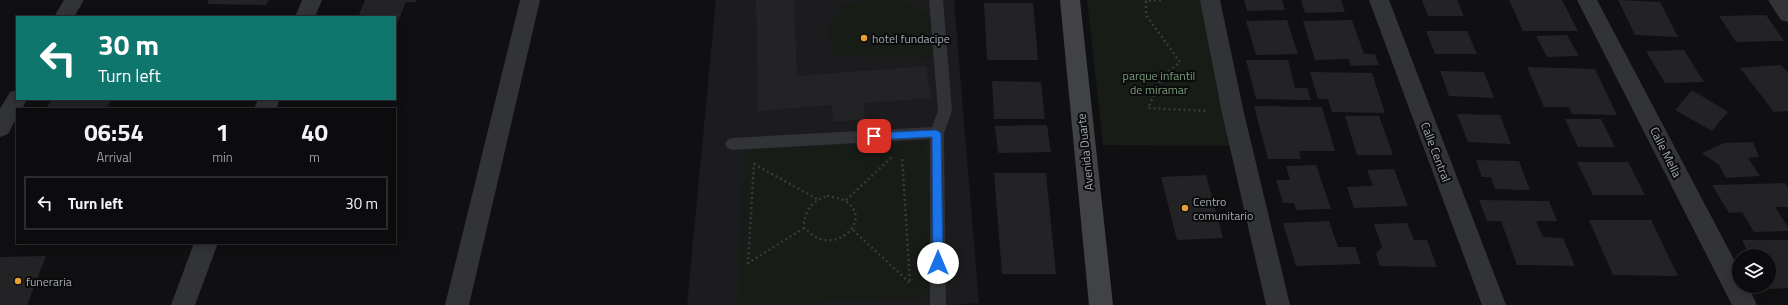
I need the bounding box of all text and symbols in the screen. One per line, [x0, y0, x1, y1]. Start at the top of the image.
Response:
text: 30 m [98, 23, 159, 66]
place label: hotel fundacipe [872, 29, 950, 48]
icon: left [32, 32, 84, 84]
marker: hotel fundacipe [859, 33, 869, 43]
text: Turn left [98, 62, 161, 89]
park label: parque infantil de miramar [1123, 66, 1195, 99]
street label: Avenida Duarte [1072, 113, 1098, 191]
text: 06:54 [84, 114, 144, 150]
text: 1 [216, 114, 229, 150]
text: 40 [301, 114, 328, 150]
pin [857, 119, 891, 153]
street label: Calle Central [1416, 119, 1456, 185]
street label: Calle Mella [1645, 123, 1687, 181]
icon: arrive [863, 125, 885, 147]
text: Arrival [96, 147, 132, 167]
text: min [212, 147, 233, 167]
text: m [309, 147, 320, 167]
icon: left [34, 192, 56, 214]
text: Turn left [68, 192, 123, 215]
text: 30 m [345, 192, 378, 215]
place label: Centro comunitario [1193, 192, 1253, 225]
marker: Centro comunitario [1180, 203, 1190, 213]
position arrow [917, 242, 959, 284]
map controls [1732, 249, 1776, 293]
button: layers [1732, 249, 1776, 293]
place label: funeraria [26, 272, 72, 291]
marker: funeraria [13, 276, 23, 286]

